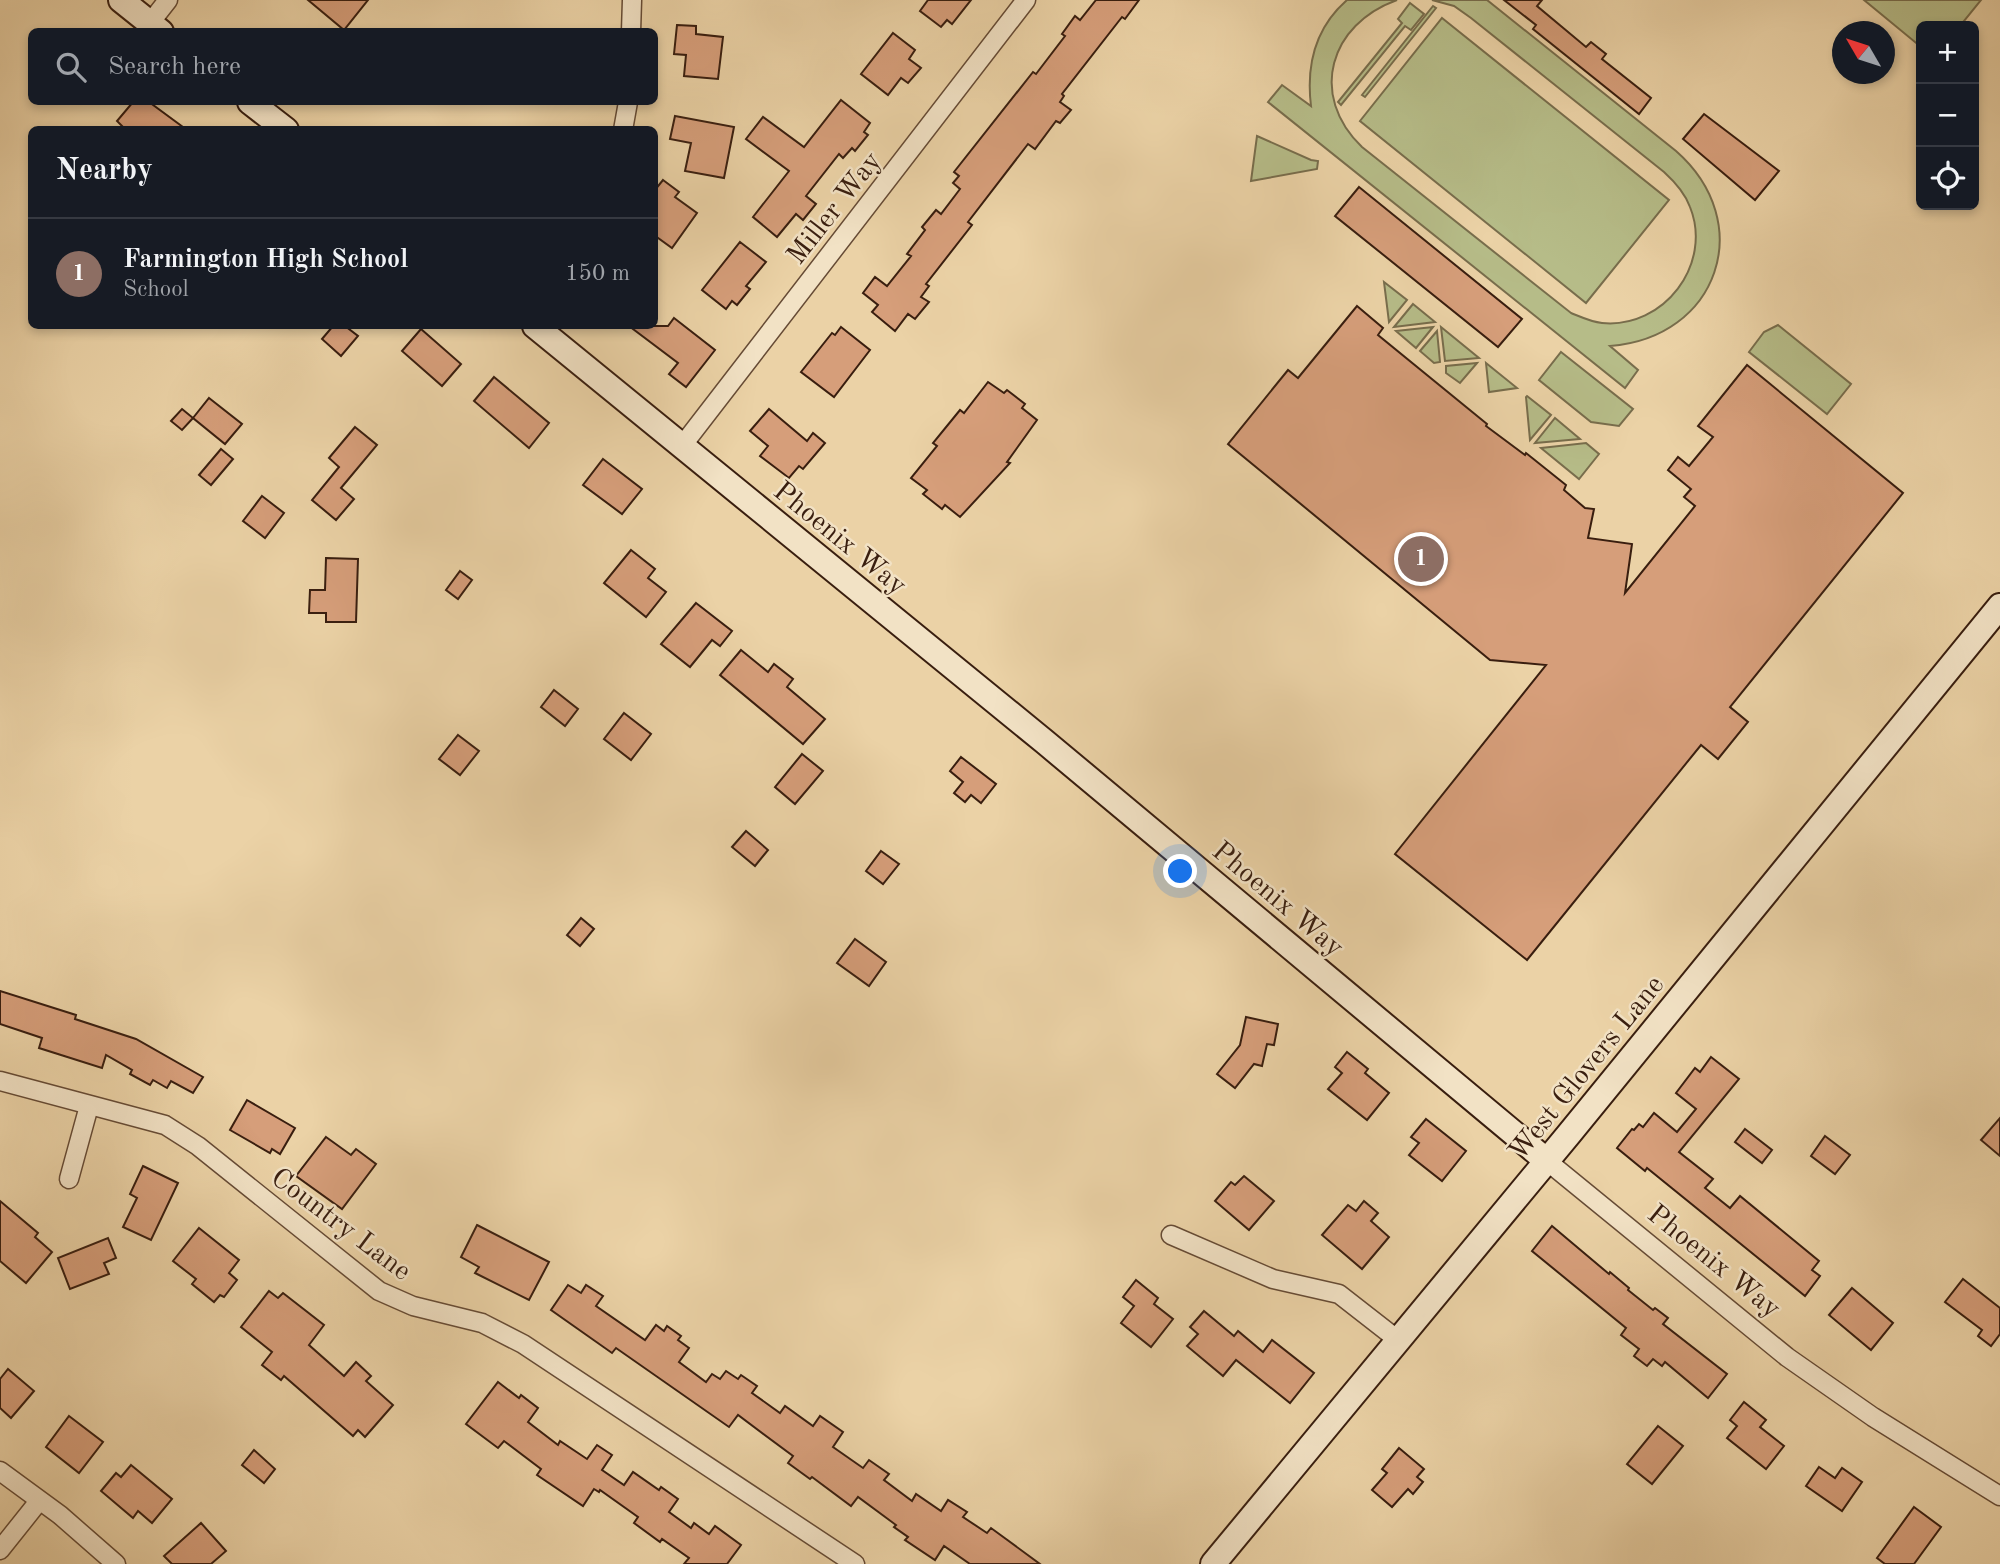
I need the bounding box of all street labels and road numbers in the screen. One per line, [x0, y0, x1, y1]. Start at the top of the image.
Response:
street label: Miller Way [783, 147, 888, 270]
street label: Phoenix Way [767, 477, 911, 601]
street label: Phoenix Way [1206, 838, 1348, 963]
street label: West Glovers Lane [1504, 971, 1670, 1167]
street label: Country Lane [265, 1164, 415, 1287]
street label: Phoenix Way [1641, 1200, 1785, 1324]

